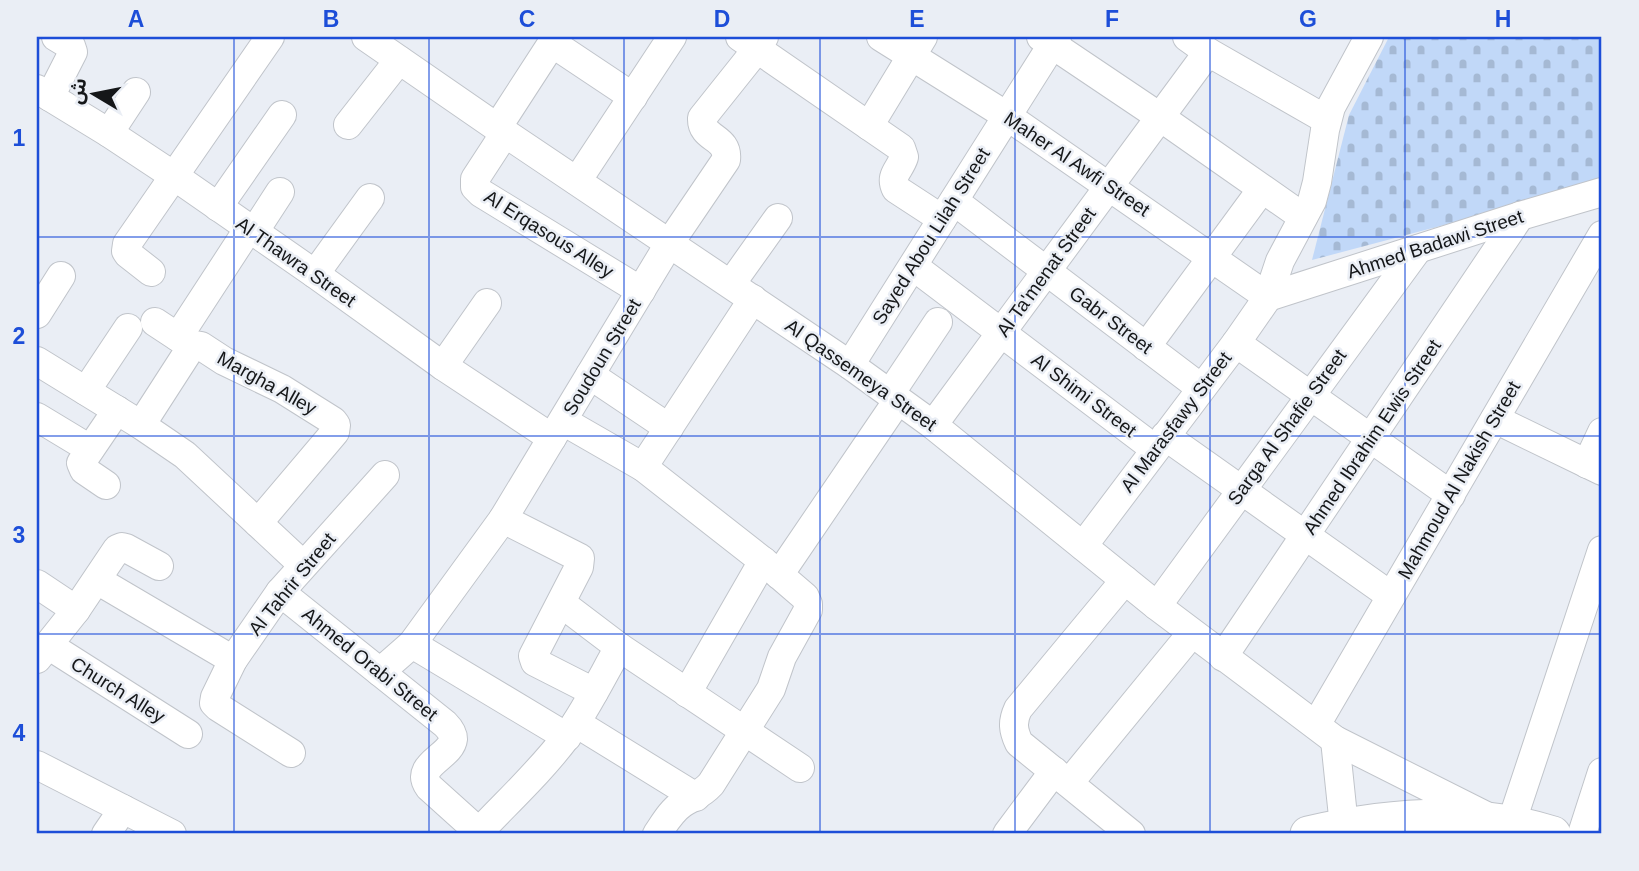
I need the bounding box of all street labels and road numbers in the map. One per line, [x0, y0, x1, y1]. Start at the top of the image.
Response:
street label: Maher Al Awfi Street [1000, 108, 1154, 221]
street label: Sayed Abou Lilah Street [868, 143, 994, 328]
street label: Al Erqasous Alley [481, 186, 618, 282]
street label: Al Ta'menat Street [992, 203, 1100, 341]
street label: Ahmed Badawi Street [1344, 205, 1526, 282]
street label: Al Thawra Street [232, 213, 360, 311]
street label: Gabr Street [1065, 282, 1157, 358]
street label: Soudoun Street [559, 294, 645, 419]
street label: Al Qassemeya Street [781, 315, 941, 435]
street label: Ahmed Ibrahim Ewis Street [1299, 335, 1445, 538]
street label: Sarga Al Shafie Street [1224, 345, 1351, 509]
street label: Margha Alley [214, 347, 321, 419]
street label: Al Marasfawy Street [1116, 347, 1236, 496]
street label: Al Shimi Street [1028, 349, 1141, 442]
street label: Mahmoud Al Nakish Street [1394, 377, 1525, 583]
street label: Al Tahrir Street [244, 528, 340, 639]
street label: Ahmed Orabi Street [298, 603, 442, 725]
street label: Church Alley [67, 653, 169, 727]

